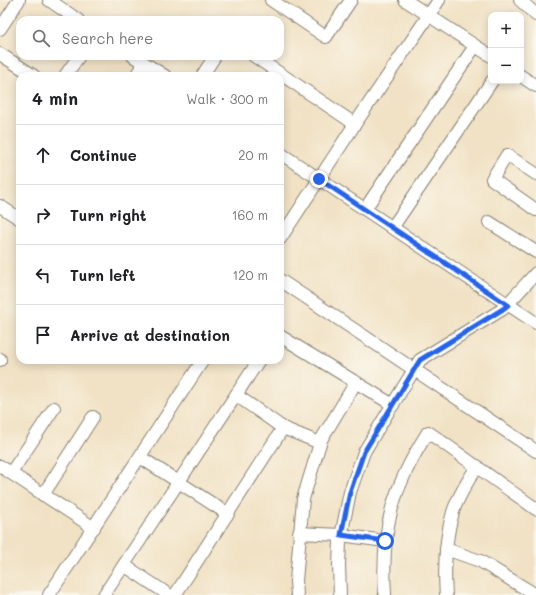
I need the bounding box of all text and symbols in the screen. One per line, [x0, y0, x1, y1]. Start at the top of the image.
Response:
map controls [488, 12, 524, 84]
button: + [488, 12, 524, 48]
search box [16, 16, 284, 60]
icon: search [30, 27, 52, 49]
text: Search here [62, 28, 153, 48]
button: − [488, 48, 524, 84]
text: 4 min [32, 87, 78, 109]
text: Walk · 300 m [186, 90, 268, 107]
icon: ahead [32, 144, 54, 166]
text: Continue [70, 145, 137, 165]
text: 20 m [238, 146, 268, 163]
route end [310, 170, 328, 188]
icon: right [32, 204, 54, 226]
text: Turn right [70, 205, 147, 225]
text: 160 m [232, 206, 268, 223]
icon: left [32, 264, 54, 286]
text: Turn left [70, 265, 135, 285]
text: 120 m [232, 266, 268, 283]
icon: arrive [32, 324, 54, 346]
text: Arrive at destination [70, 325, 230, 345]
route start [376, 532, 394, 550]

